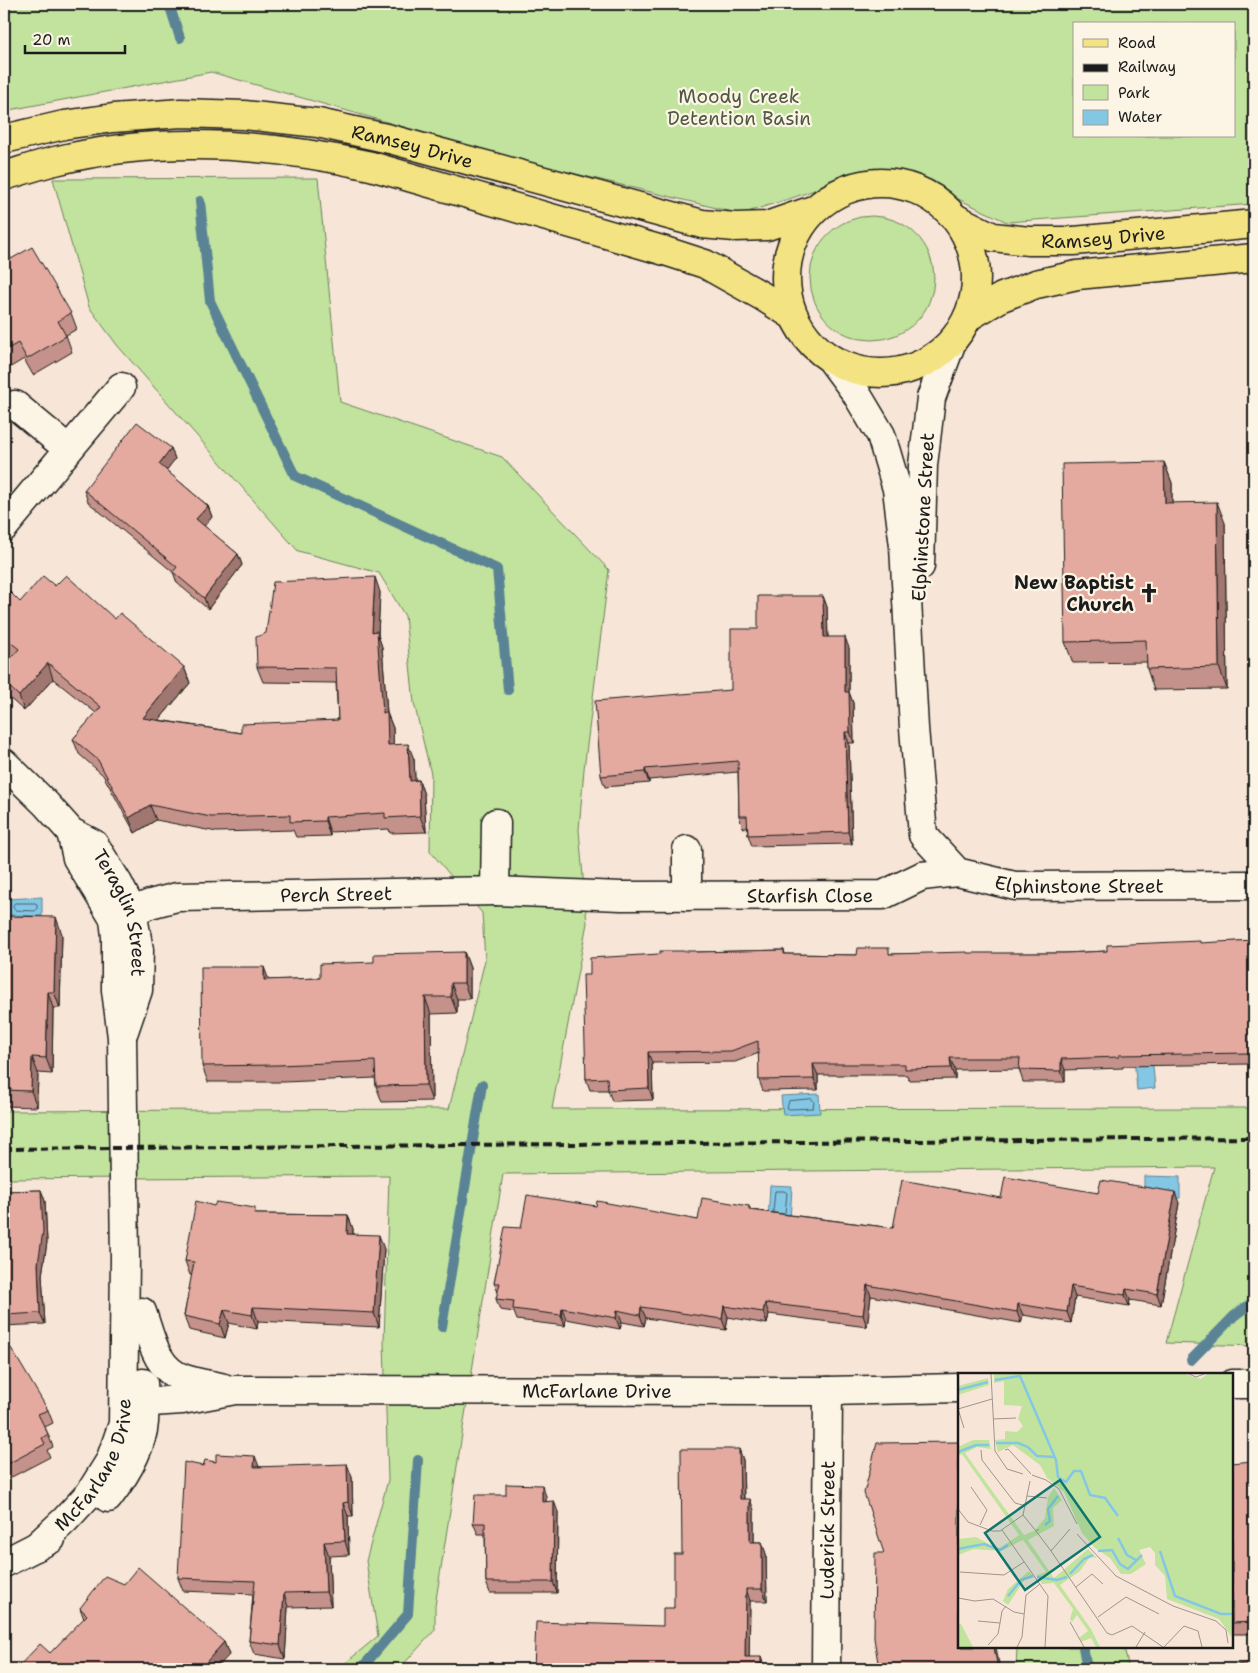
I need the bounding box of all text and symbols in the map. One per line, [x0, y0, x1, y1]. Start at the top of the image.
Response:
scale bar [25, 22, 125, 54]
legend [1073, 22, 1236, 138]
text: 20 m [32, 30, 71, 50]
text: Road [1118, 33, 1156, 53]
text: Railway [1118, 57, 1176, 77]
text: Park [1118, 83, 1150, 103]
park label: Moody Creek Detention Basin [667, 84, 811, 131]
text: Water [1118, 107, 1162, 127]
street label: Ramsey Drive [349, 118, 476, 174]
street label: Ramsey Drive [1041, 220, 1167, 254]
street label: Elphinstone Street [906, 432, 940, 602]
place label: New Baptist Church [1014, 570, 1134, 617]
church icon: New Baptist Church [1138, 582, 1160, 604]
street label: Teraglin Street [88, 844, 152, 977]
street label: Elphinstone Street [992, 869, 1164, 899]
street label: Perch Street [280, 880, 392, 908]
street label: Starfish Close [747, 883, 873, 908]
inset map [958, 1373, 1233, 1648]
street label: McFarlane Drive [522, 1378, 672, 1403]
street label: McFarlane Drive [49, 1398, 136, 1536]
street label: Luderick Street [814, 1461, 840, 1599]

